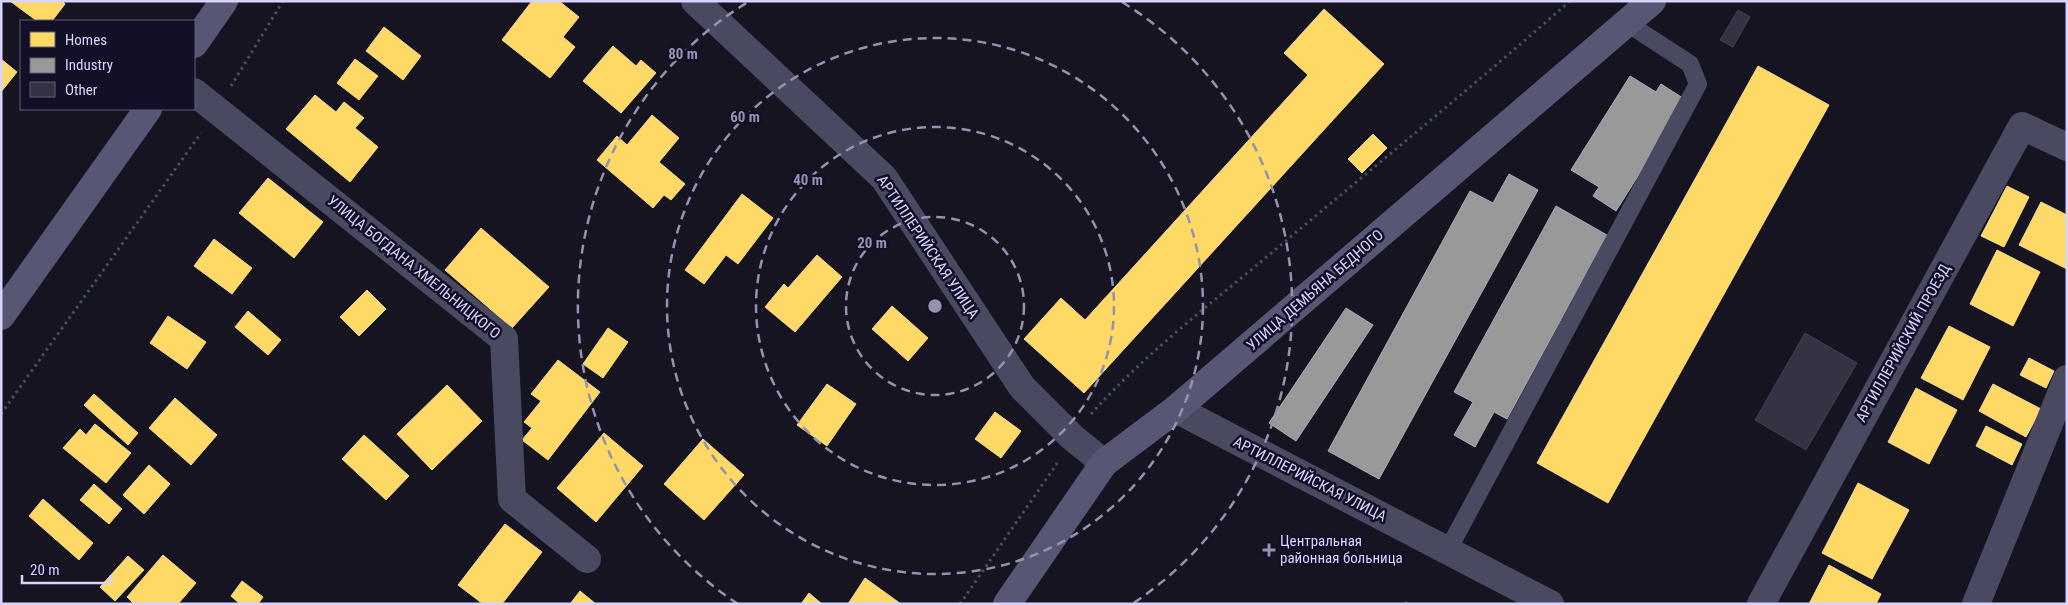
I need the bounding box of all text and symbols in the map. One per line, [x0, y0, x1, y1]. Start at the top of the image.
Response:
legend [20, 20, 195, 110]
text: Homes [65, 31, 107, 49]
text: 80 m [668, 45, 698, 63]
text: Industry [65, 56, 113, 74]
text: Other [65, 81, 98, 99]
text: 60 m [730, 108, 760, 126]
text: 40 m [793, 171, 823, 189]
street label: АРТИЛЛЕРИЙСКАЯ УЛИЦА [873, 172, 983, 323]
street label: УЛИЦА БОГДАНА ХМЕЛЬНИЦКОГО [324, 192, 504, 342]
street label: УЛИЦА ДЕМЬЯНА БЕДНОГО [1243, 226, 1387, 354]
text: 20 m [857, 234, 887, 252]
street label: АРТИЛЛЕРИЙСКИЙ ПРОЕЗД [1852, 261, 1954, 425]
centre of rings [926, 297, 944, 315]
street label: АРТИЛЛЕРИЙСКАЯ УЛИЦА [1230, 433, 1390, 526]
place label: Центральная районная больница [1280, 532, 1403, 567]
marker: Центральная районная больница [1262, 543, 1276, 557]
scale bar [22, 552, 111, 584]
text: 20 m [30, 561, 60, 579]

